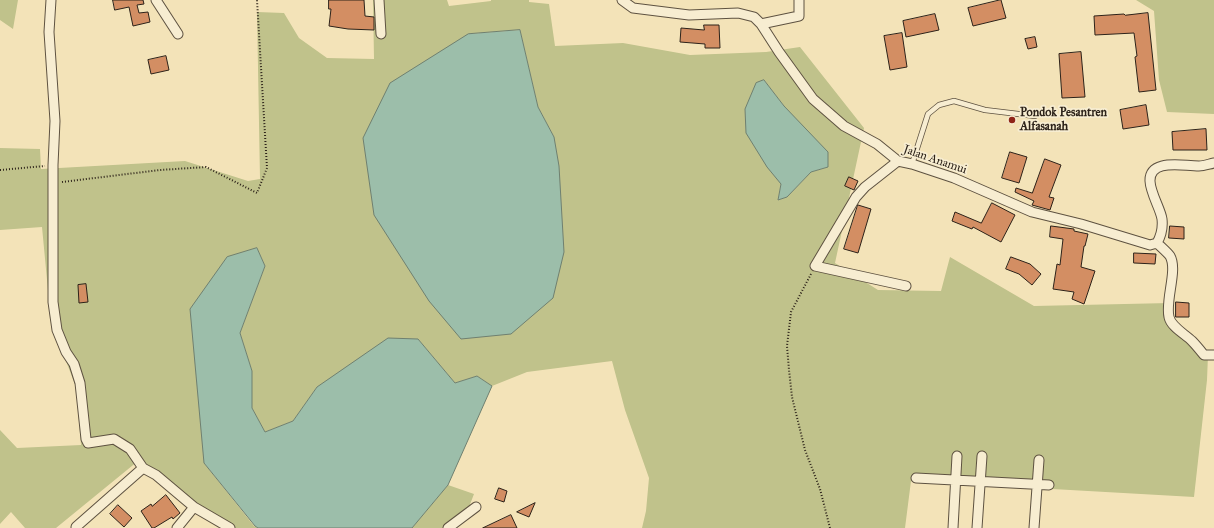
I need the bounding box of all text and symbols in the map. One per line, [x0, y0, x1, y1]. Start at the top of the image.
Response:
place label: Pondok Pesantren Alfasanah [1020, 106, 1107, 134]
marker: Pondok Pesantren Alfasanah [1007, 115, 1017, 125]
street label: Jalan Anamui [901, 142, 969, 178]

